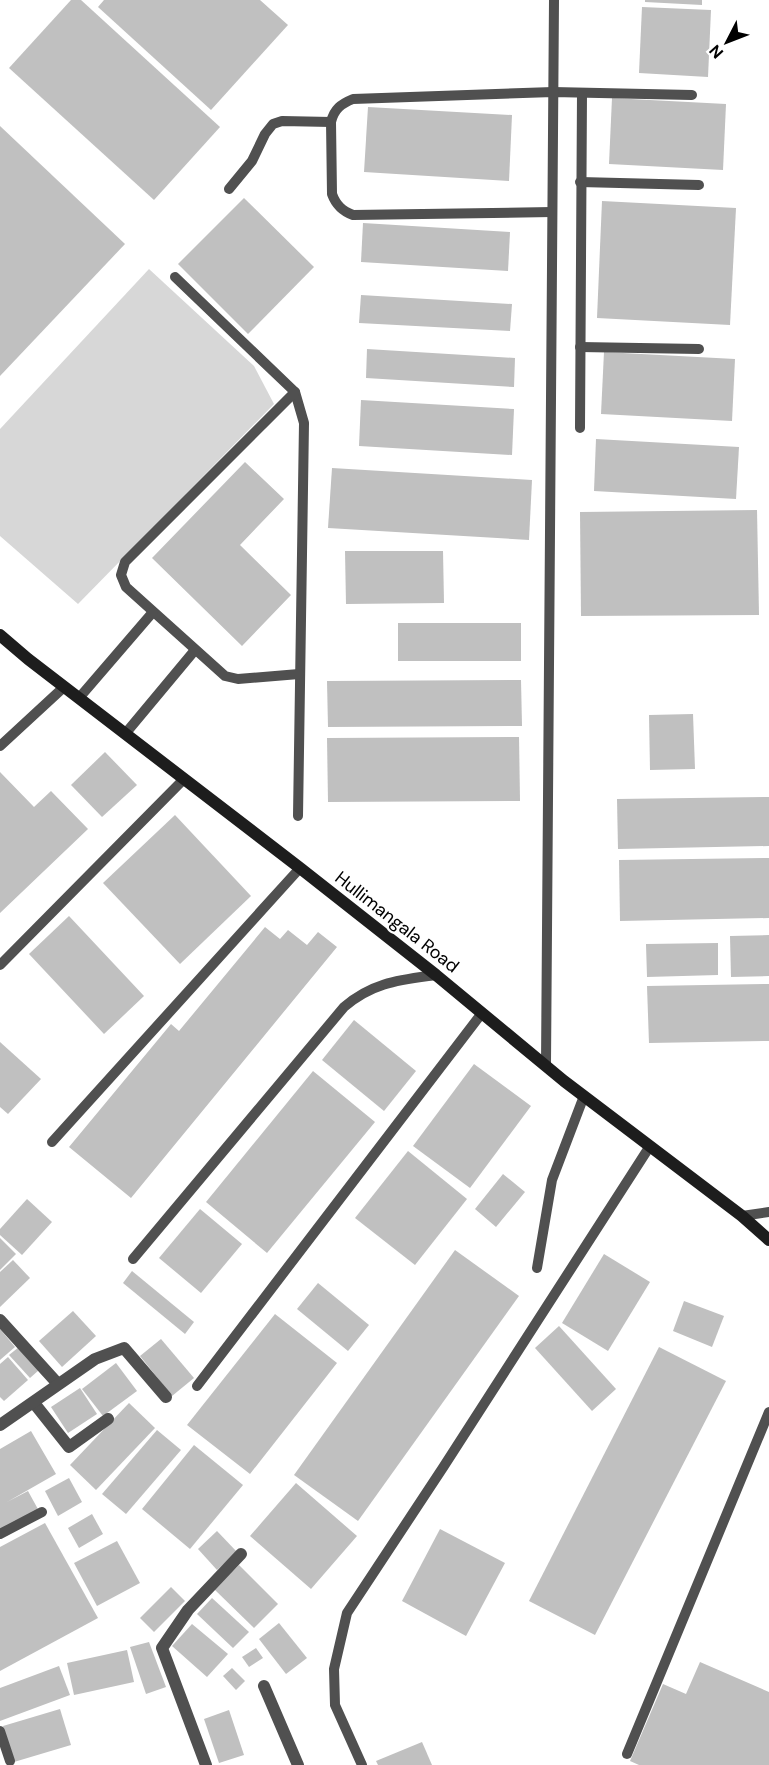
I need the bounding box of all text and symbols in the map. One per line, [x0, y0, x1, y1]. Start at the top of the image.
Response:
north arrow [697, 12, 757, 72]
text: N [705, 40, 728, 63]
street label: Hullimangala Road [330, 866, 464, 978]

